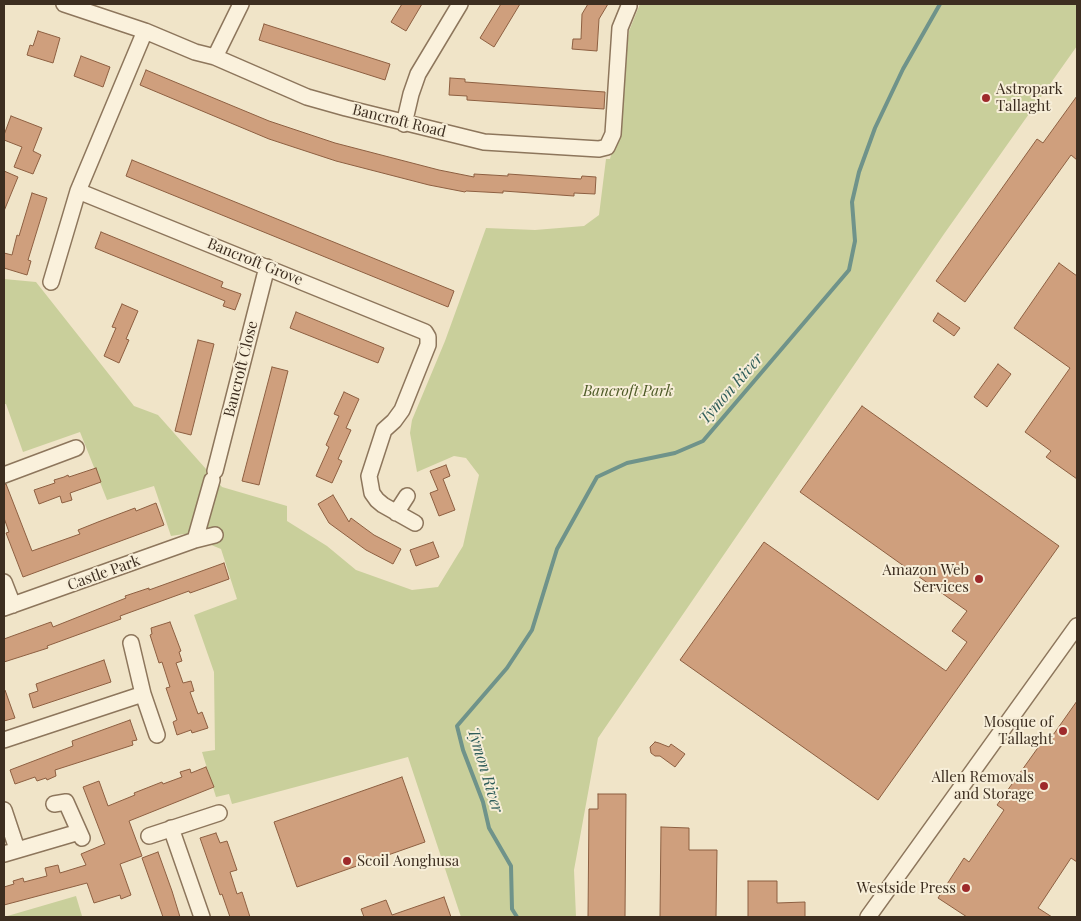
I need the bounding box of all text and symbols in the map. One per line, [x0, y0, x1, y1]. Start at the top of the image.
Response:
place label: Astropark Tallaght [996, 80, 1063, 115]
marker: Astropark Tallaght [980, 92, 992, 104]
street label: Bancroft Road [350, 101, 448, 141]
street label: Bancroft Grove [205, 235, 305, 289]
street label: Bancroft Close [220, 319, 262, 419]
water label: Tymon River [695, 350, 767, 428]
park label: Bancroft Park [583, 382, 673, 400]
street label: Castle Park [65, 552, 143, 594]
place label: Amazon Web Services [882, 561, 969, 596]
marker: Amazon Web Services [973, 573, 985, 585]
place label: Mosque of Tallaght [984, 713, 1053, 748]
water label: Tymon River [463, 725, 507, 815]
marker: Mosque of Tallaght [1057, 725, 1069, 737]
place label: Allen Removals and Storage [931, 768, 1034, 803]
marker: Allen Removals and Storage [1038, 780, 1050, 792]
place label: Scoil Aonghusa [357, 852, 459, 870]
marker: Scoil Aonghusa [341, 855, 353, 867]
place label: Westside Press [857, 879, 956, 897]
marker: Westside Press [960, 882, 972, 894]

